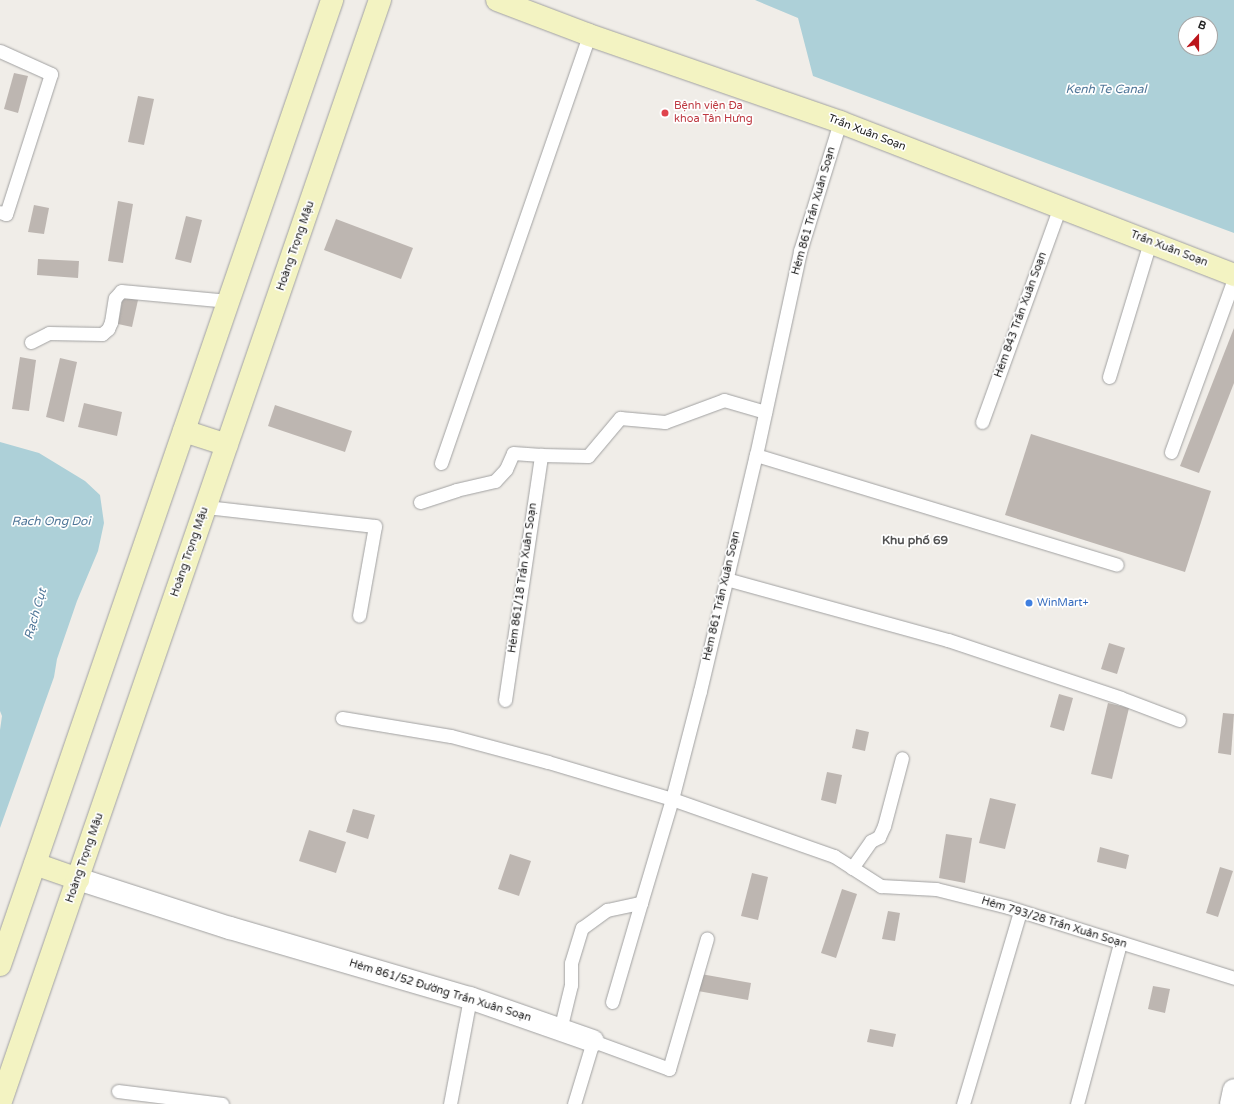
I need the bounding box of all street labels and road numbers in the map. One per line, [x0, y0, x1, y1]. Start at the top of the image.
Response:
street label: Trần Xuân Soạn [826, 112, 908, 154]
street label: Hẻm 861 Trần Xuân Soạn [789, 145, 839, 277]
street label: Hoàng Trọng Mậu [274, 199, 318, 293]
street label: Trần Xuân Soạn [1128, 228, 1210, 270]
street label: Hẻm 843 Trần Xuân Soạn [992, 250, 1050, 380]
street label: Hẻm 861/18 Trần Xuân Soạn [506, 502, 540, 654]
street label: Hoàng Trọng Mậu [168, 505, 212, 599]
street label: Hẻm 861 Trần Xuân Soạn [701, 530, 743, 662]
street label: Hoàng Trọng Mậu [63, 811, 107, 905]
street label: Hẻm 793/28 Trần Xuân Soạn [980, 895, 1128, 951]
street label: Hẻm 861/52 Đường Trần Xuân Soạn [347, 957, 533, 1025]

